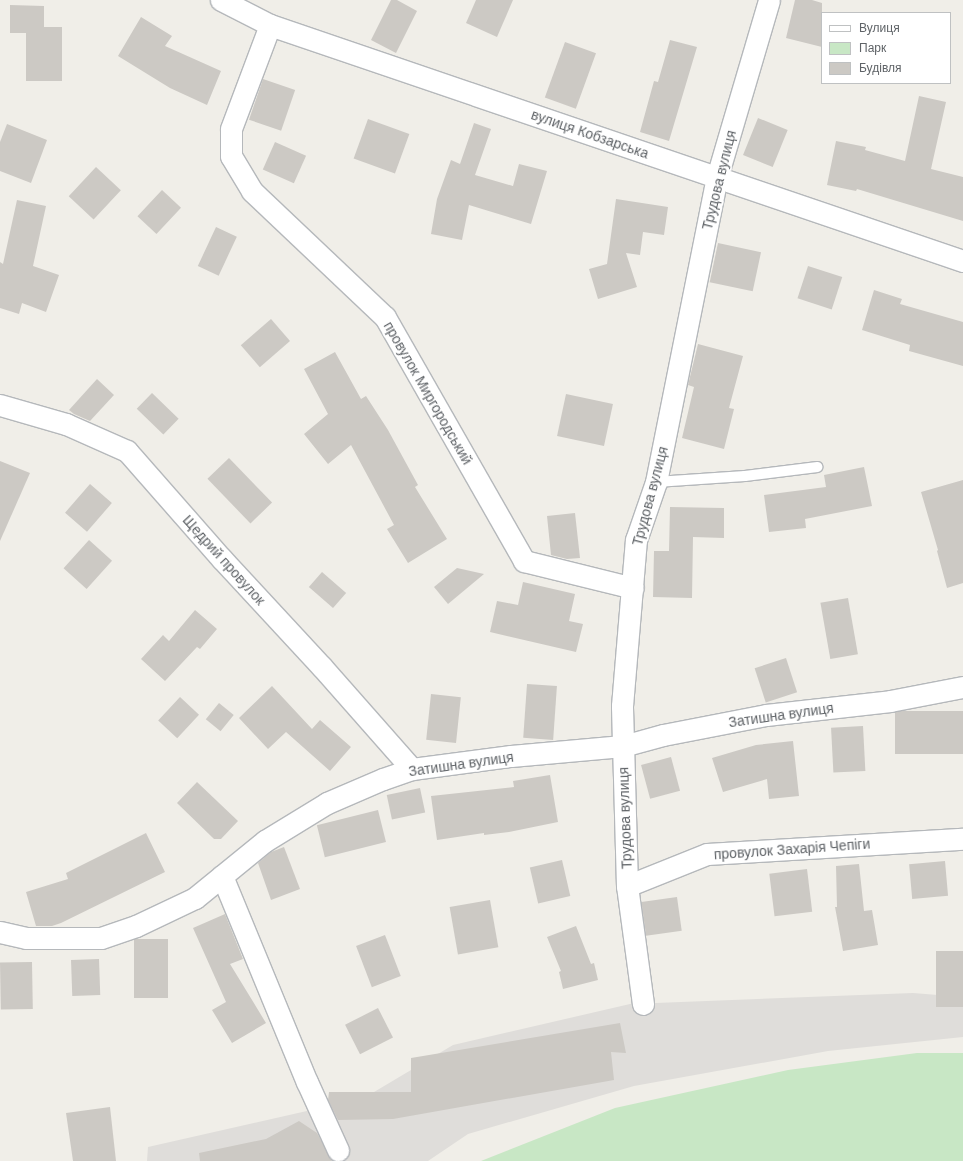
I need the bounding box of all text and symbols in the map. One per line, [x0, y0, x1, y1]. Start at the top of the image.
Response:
legend [821, 12, 951, 84]
text: Вулиця [859, 20, 900, 36]
text: Парк [859, 40, 886, 56]
text: Будівля [859, 60, 901, 76]
street label: вулиця Кобзарська [529, 106, 651, 162]
street label: Трудова вулиця [699, 128, 739, 232]
street label: провулок Миргородський [380, 319, 476, 467]
street label: Трудова вулиця [629, 445, 671, 547]
street label: Щедрий провулок [179, 512, 269, 608]
street label: Затишна вулиця [727, 699, 835, 731]
street label: Затишна вулиця [407, 748, 515, 780]
street label: Трудова вулиця [615, 767, 635, 869]
street label: провулок Захарія Чепіги [713, 835, 871, 863]

